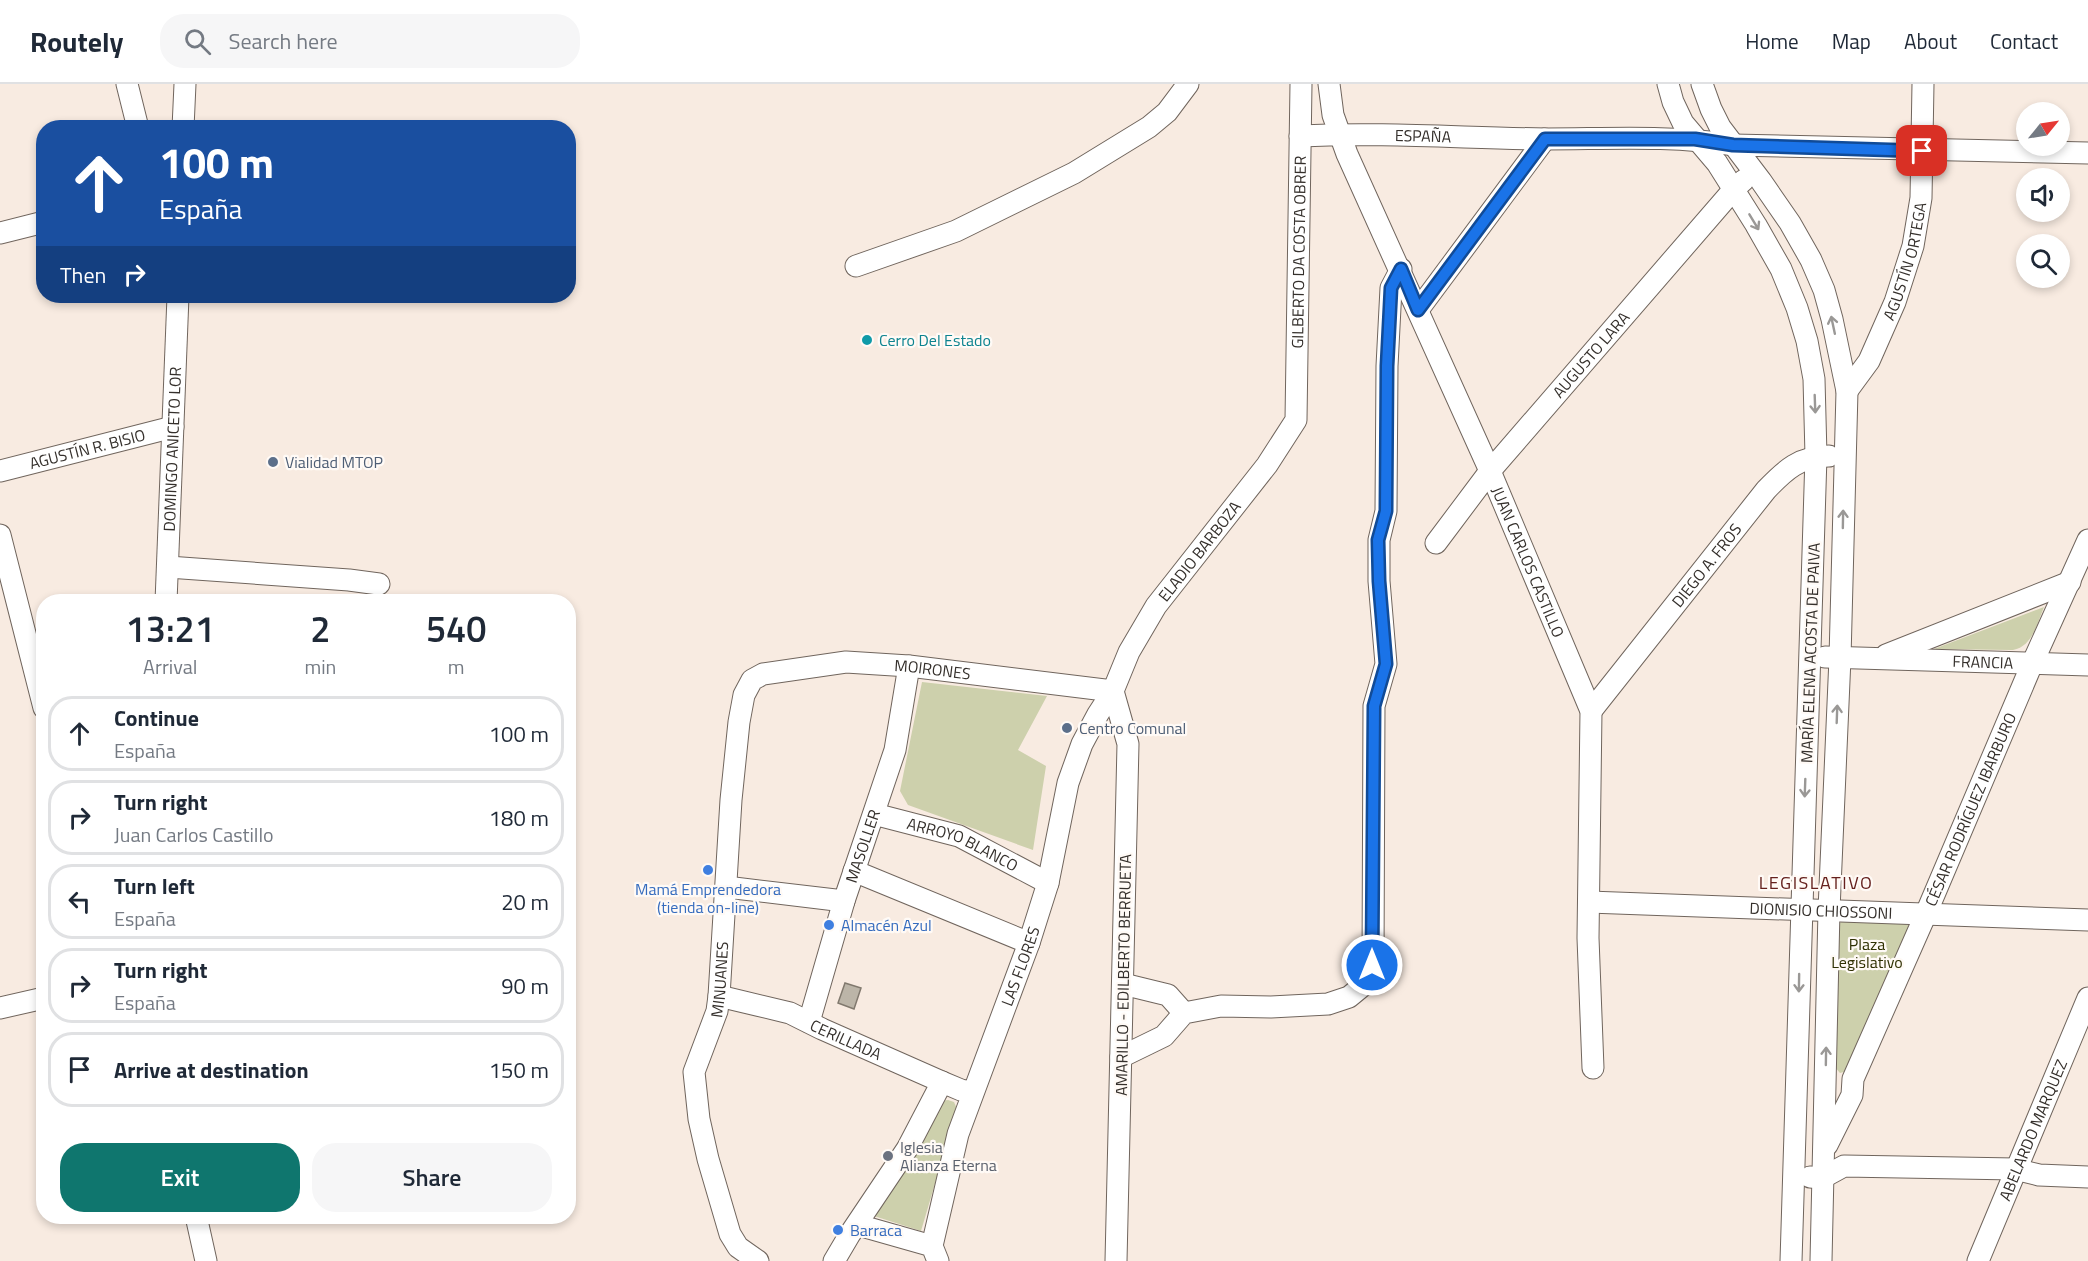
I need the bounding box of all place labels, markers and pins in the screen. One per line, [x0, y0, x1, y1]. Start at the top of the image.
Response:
pin [1896, 125, 1947, 176]
place label: Cerro Del Estado [879, 328, 991, 352]
marker: Cerro Del Estado [860, 333, 874, 347]
place label: Vialidad MTOP [285, 450, 383, 474]
marker: Vialidad MTOP [266, 455, 280, 469]
place label: Centro Comunal [1079, 716, 1186, 740]
marker: Centro Comunal [1060, 721, 1074, 735]
marker: Mamá Emprendedora (tienda on-line) [701, 863, 715, 877]
place label: Mamá Emprendedora (tienda on-line) [635, 877, 781, 919]
place label: Almacén Azul [841, 913, 932, 937]
marker: Almacén Azul [822, 918, 836, 932]
place label: Iglesia Alianza Eterna [900, 1135, 997, 1177]
marker: Iglesia Alianza Eterna [881, 1149, 895, 1163]
place label: Barraca [850, 1218, 902, 1242]
marker: Barraca [831, 1223, 845, 1237]

